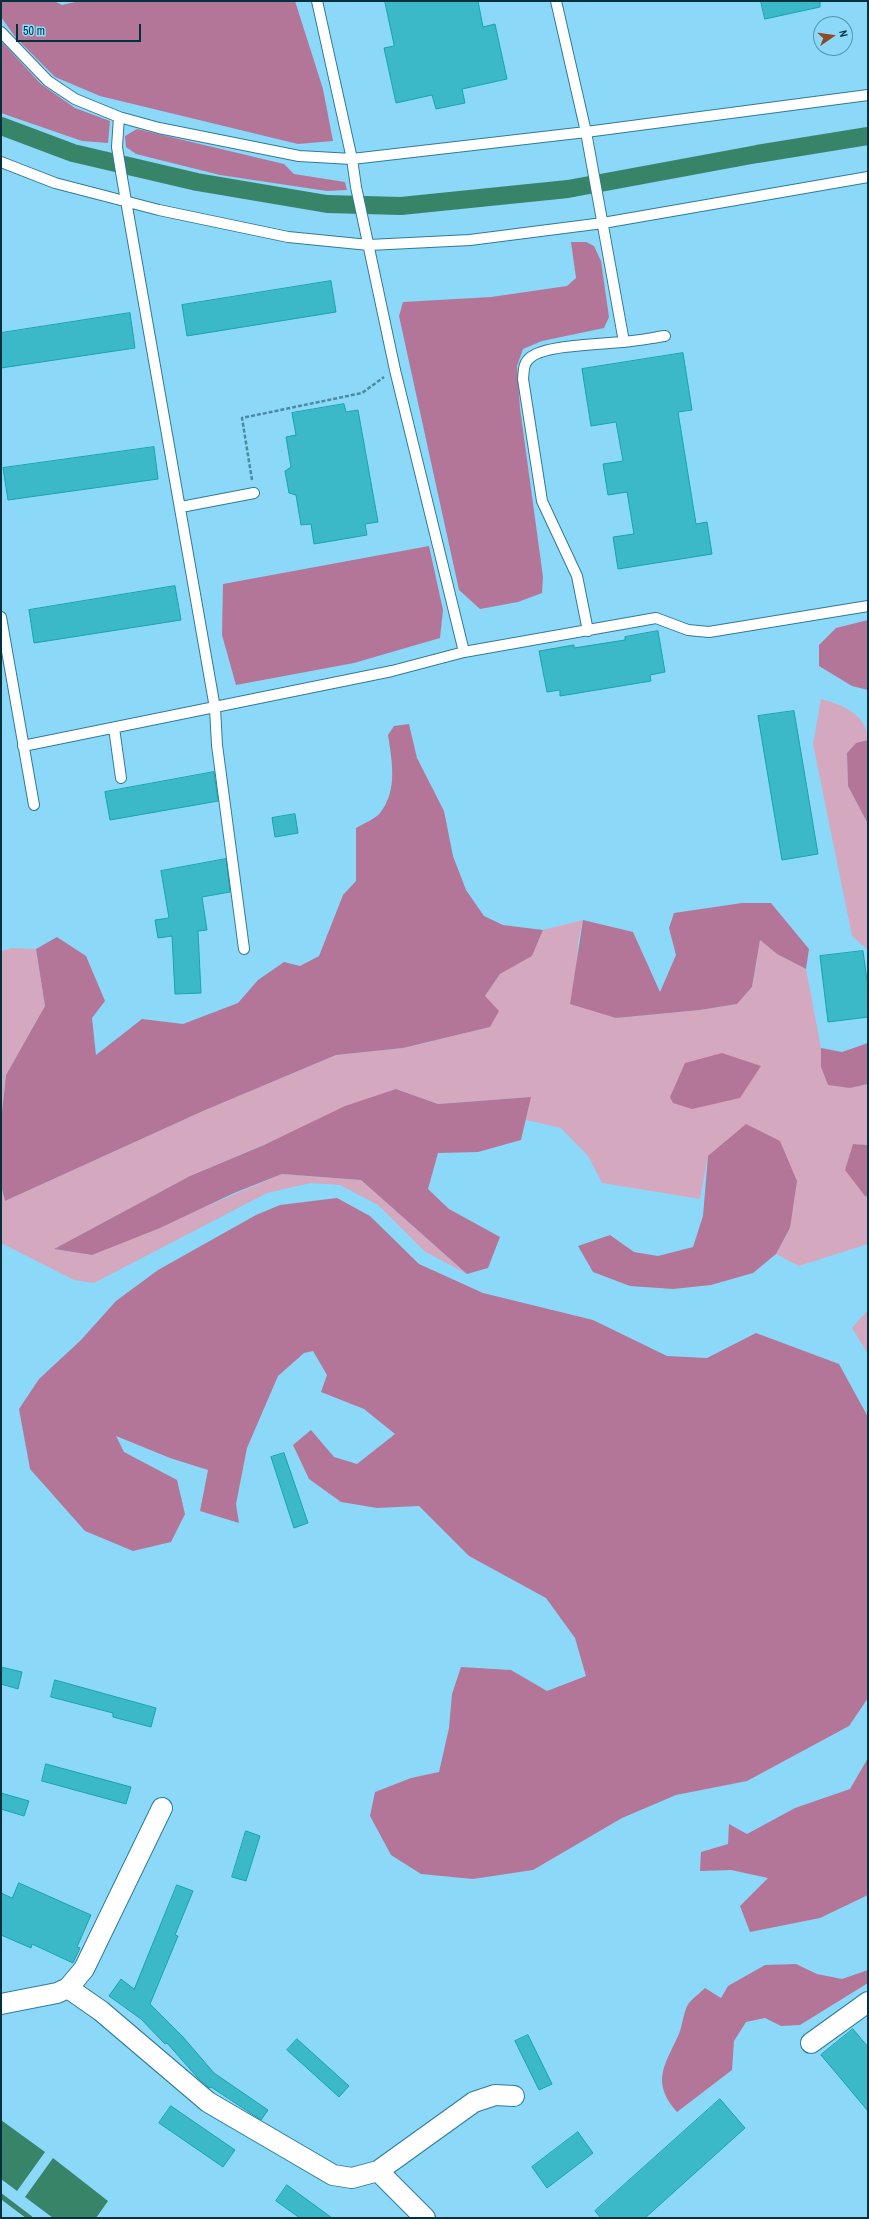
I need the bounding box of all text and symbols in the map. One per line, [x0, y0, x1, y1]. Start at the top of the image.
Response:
scale bar [18, 16, 143, 42]
north arrow [813, 16, 853, 56]
text: 50 m [23, 23, 45, 39]
text: N [836, 29, 851, 38]

